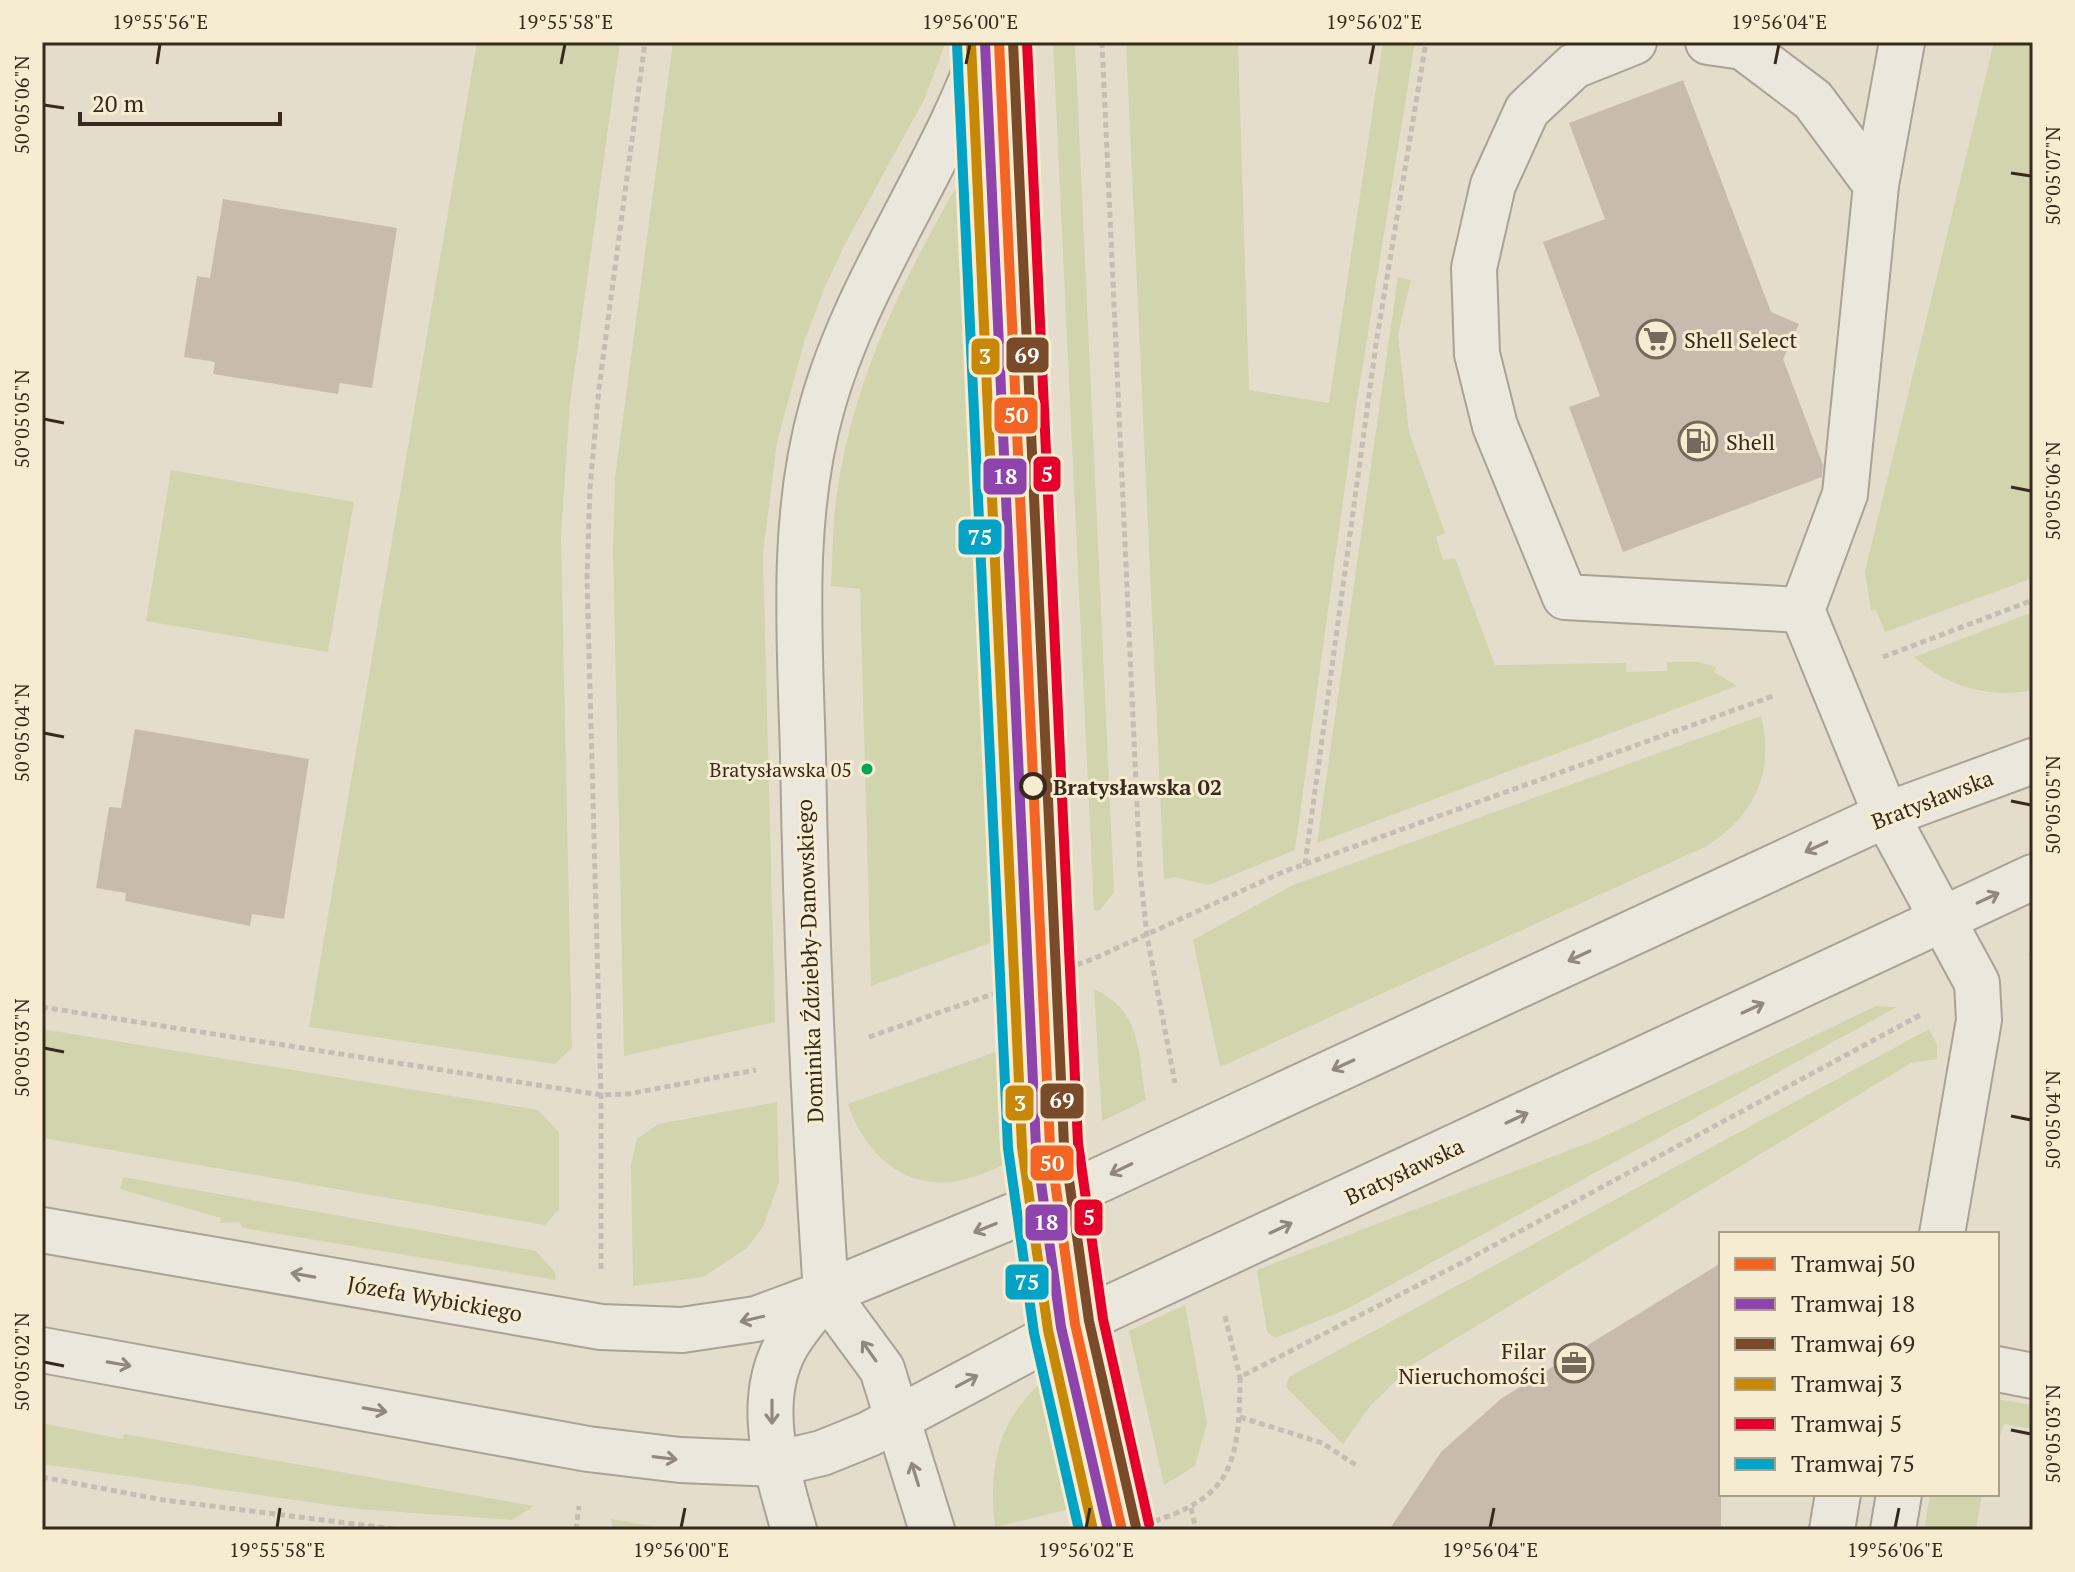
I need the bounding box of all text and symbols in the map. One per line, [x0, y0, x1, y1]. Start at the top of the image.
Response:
text: 19°55'56"E [112, 8, 208, 35]
text: 19°55'58"E [517, 8, 613, 35]
text: 19°56'00"E [922, 8, 1018, 35]
text: 19°56'02"E [1326, 8, 1422, 35]
text: 19°56'04"E [1731, 8, 1827, 35]
text: 50°05'06"N [8, 55, 35, 155]
scale bar [80, 76, 280, 126]
text: 20 m [92, 87, 144, 119]
text: 50°05'07"N [2039, 126, 2066, 226]
supermarket icon: Shell Select [1635, 318, 1677, 360]
place label: Shell Select [1684, 325, 1797, 354]
line badge: 69 [1005, 336, 1050, 374]
line badge: 3 [970, 337, 1001, 376]
text: 69 [1015, 340, 1039, 369]
text: 3 [979, 341, 991, 370]
text: 50°05'05"N [8, 369, 35, 469]
line badge: 50 [993, 396, 1039, 435]
text: 50 [1004, 400, 1028, 429]
fuel station icon: Shell [1677, 420, 1719, 462]
place label: Shell [1726, 427, 1775, 456]
text: 50°05'06"N [2039, 441, 2066, 541]
line badge: 5 [1032, 455, 1062, 493]
line badge: 18 [982, 457, 1028, 496]
text: 5 [1041, 459, 1053, 488]
text: 18 [993, 461, 1017, 490]
line badge: 75 [957, 518, 1003, 556]
text: 75 [968, 522, 992, 551]
text: 50°05'04"N [8, 683, 35, 783]
text: 50°05'05"N [2039, 755, 2066, 855]
place label: Bratysławska 05 [709, 756, 852, 783]
marker: Bratysławska 05 [859, 761, 875, 777]
street label: Bratysławska [1867, 763, 1997, 835]
place label: Bratysławska 02 [1053, 772, 1222, 801]
marker: Bratysławska 02 [1020, 773, 1046, 799]
street label: Dominika Ździebły-Danowskiego [789, 799, 829, 1123]
one-way arrow [1804, 841, 1828, 856]
one-way arrow [1975, 890, 1999, 905]
one-way arrow [1568, 949, 1592, 964]
text: 50°05'03"N [8, 998, 35, 1098]
one-way arrow [1740, 1000, 1764, 1015]
one-way arrow [1332, 1058, 1356, 1073]
text: 50°05'04"N [2039, 1070, 2066, 1170]
line badge: 69 [1039, 1082, 1085, 1120]
line badge: 3 [1004, 1084, 1035, 1122]
text: 69 [1050, 1085, 1074, 1114]
text: 3 [1014, 1088, 1026, 1117]
one-way arrow [1505, 1110, 1529, 1125]
street label: Bratysławska [1340, 1131, 1468, 1211]
line badge: 50 [1029, 1144, 1075, 1182]
text: 50 [1040, 1148, 1064, 1177]
one-way arrow [1110, 1162, 1134, 1177]
line badge: 5 [1073, 1198, 1104, 1237]
text: 5 [1083, 1202, 1095, 1231]
line badge: 18 [1024, 1203, 1069, 1242]
text: 18 [1034, 1207, 1058, 1236]
one-way arrow [1269, 1220, 1293, 1235]
one-way arrow [973, 1221, 998, 1236]
legend [1719, 1232, 1999, 1496]
text: Tramwaj 50 [1791, 1247, 1915, 1279]
line badge: 75 [1004, 1263, 1050, 1301]
one-way arrow [291, 1267, 316, 1282]
text: 75 [1015, 1267, 1039, 1296]
street label: Józefa Wybickiego [345, 1268, 525, 1328]
text: Tramwaj 18 [1791, 1287, 1915, 1319]
text: 50°05'02"N [8, 1312, 35, 1412]
one-way arrow [740, 1312, 765, 1327]
text: Tramwaj 69 [1791, 1327, 1915, 1359]
place label: Filar Nieruchomości [1398, 1336, 1547, 1390]
one-way arrow [861, 1341, 877, 1363]
office icon: Filar Nieruchomości [1553, 1342, 1595, 1384]
one-way arrow [106, 1357, 131, 1372]
text: Tramwaj 3 [1791, 1367, 1902, 1399]
one-way arrow [954, 1372, 978, 1388]
text: 50°05'03"N [2039, 1384, 2066, 1484]
one-way arrow [764, 1398, 779, 1425]
one-way arrow [361, 1404, 387, 1419]
text: Tramwaj 5 [1791, 1407, 1902, 1439]
text: Tramwaj 75 [1791, 1447, 1915, 1479]
one-way arrow [652, 1451, 677, 1466]
one-way arrow [907, 1461, 922, 1487]
text: 19°55'58"E [229, 1536, 325, 1563]
text: 19°56'00"E [633, 1536, 729, 1563]
text: 19°56'02"E [1038, 1536, 1134, 1563]
text: 19°56'04"E [1442, 1536, 1538, 1563]
text: 19°56'06"E [1847, 1536, 1943, 1563]

